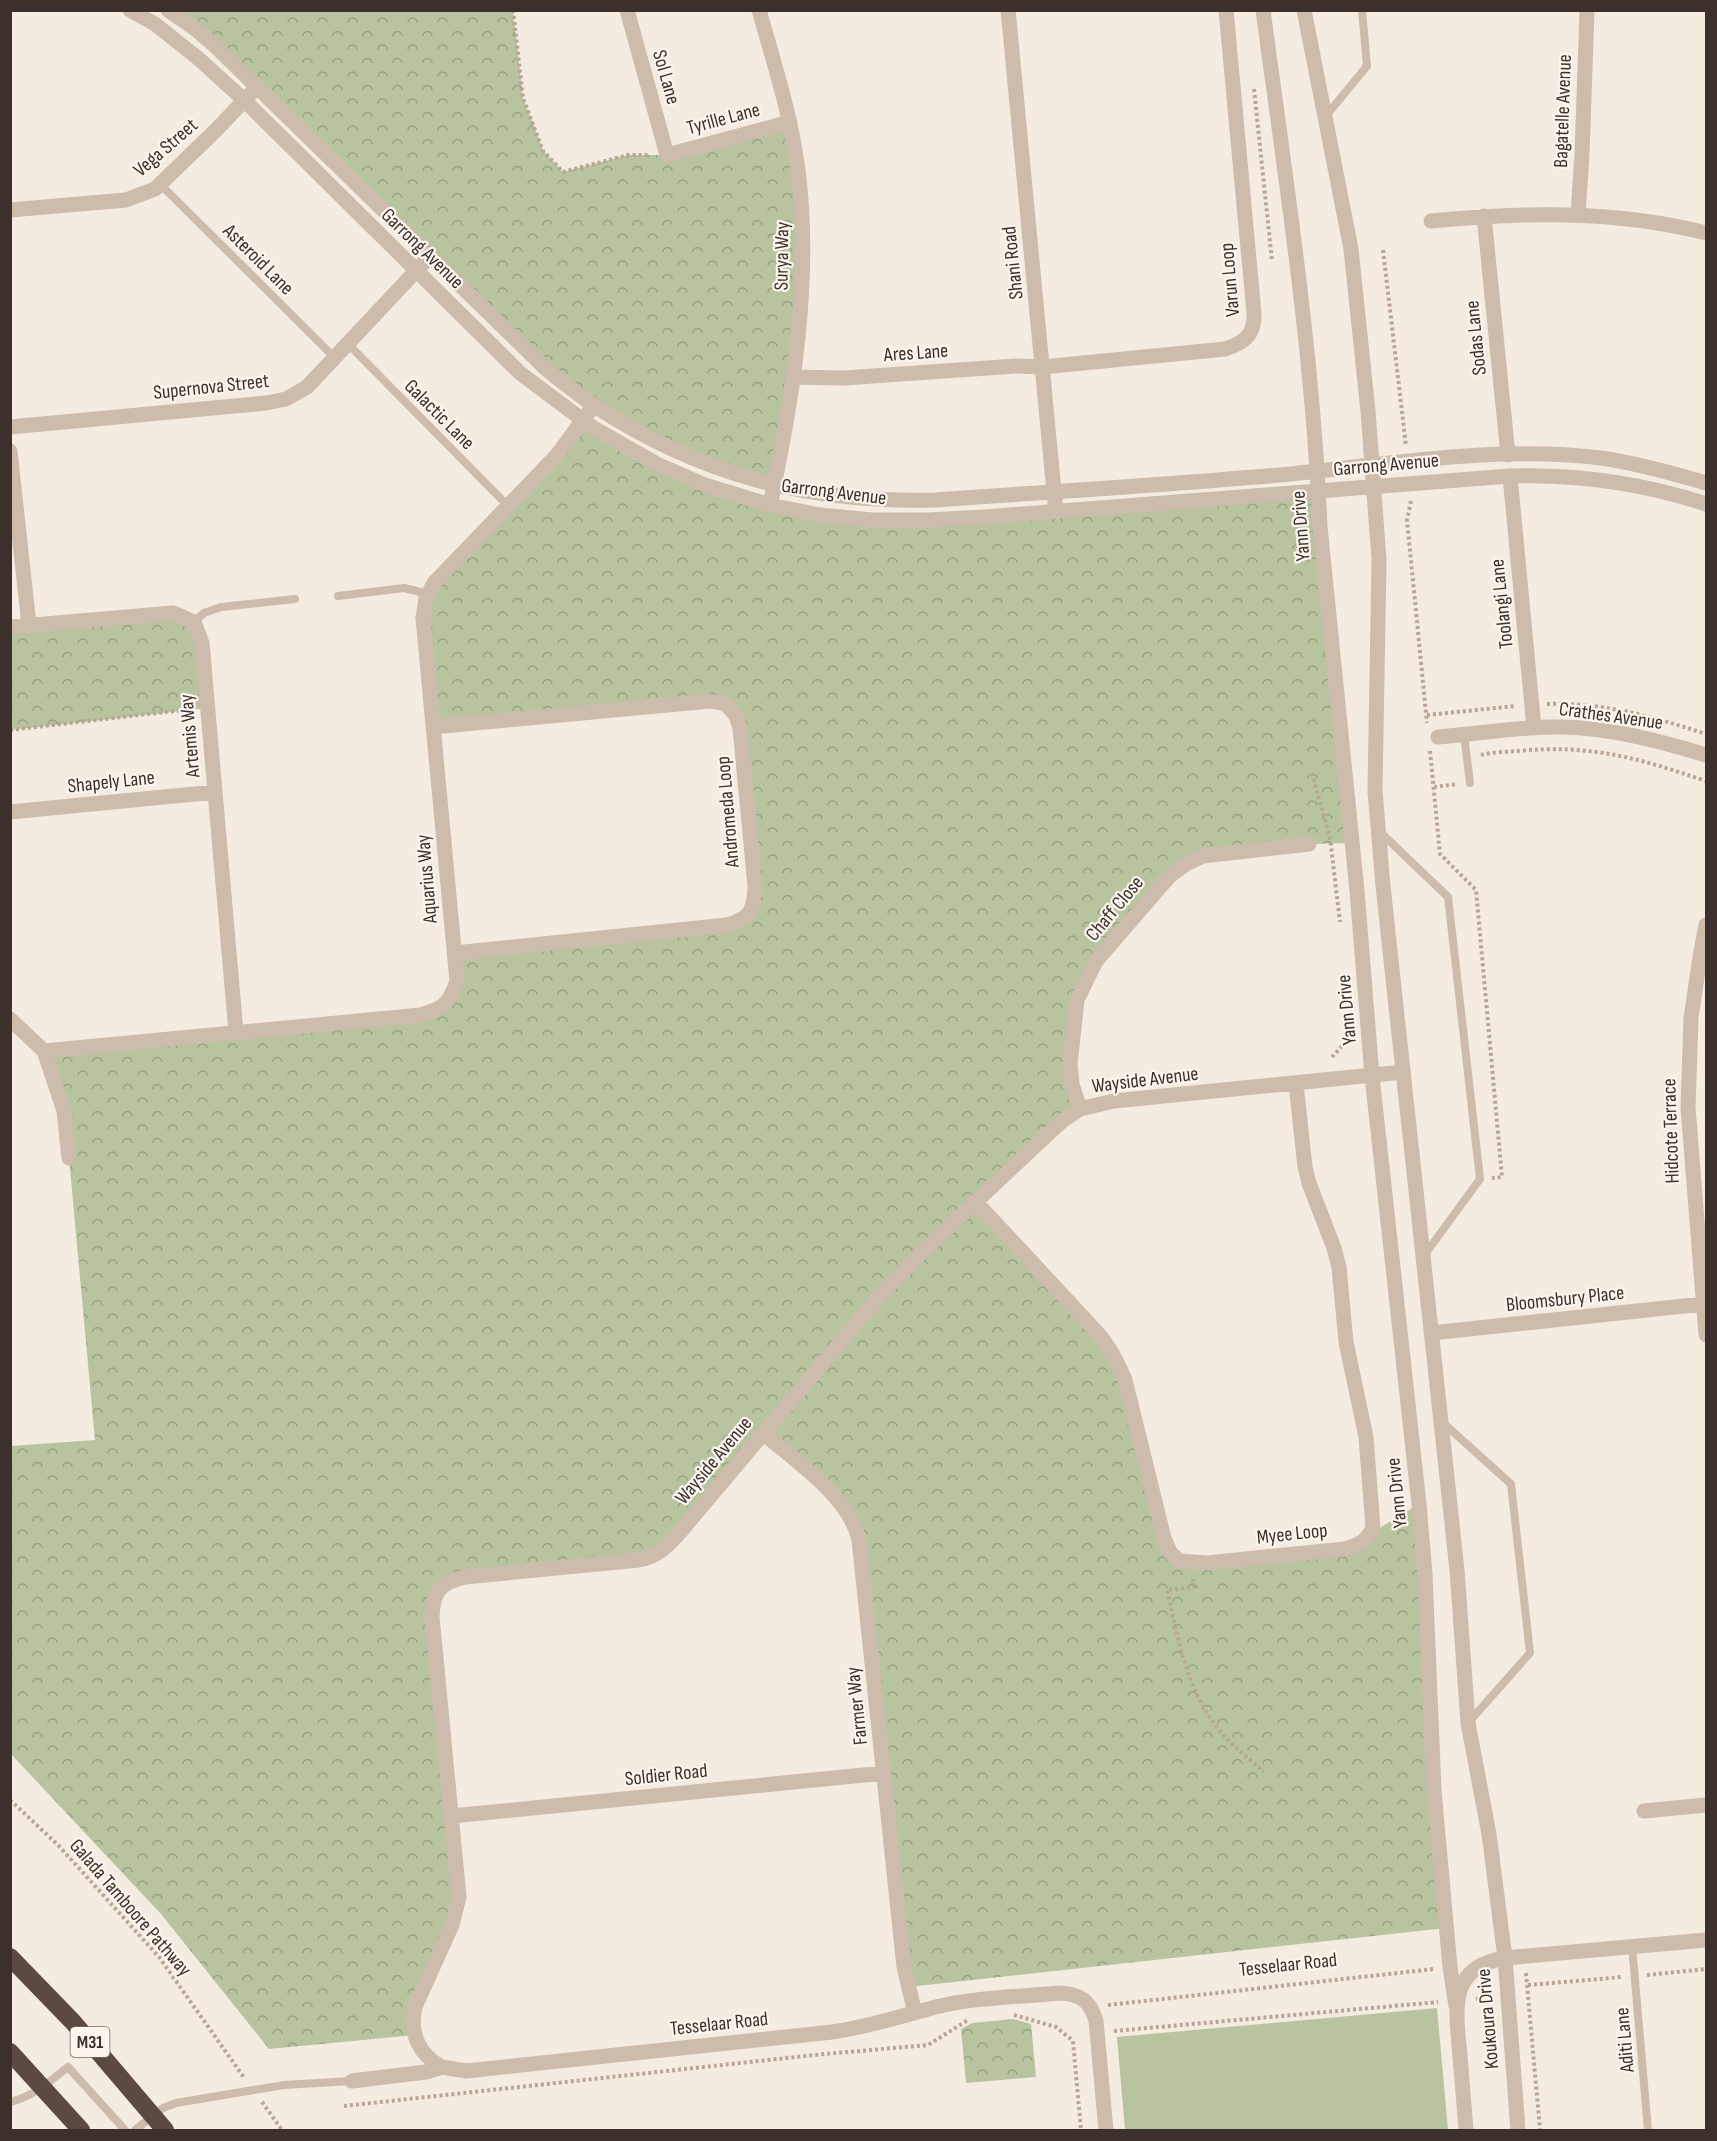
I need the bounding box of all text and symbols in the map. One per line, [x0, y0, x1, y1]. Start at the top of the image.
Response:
street label: Sol Lane [647, 47, 685, 107]
street label: Bagatelle Avenue [1549, 54, 1577, 168]
street label: Tyrille Lane [684, 98, 763, 140]
street label: Vega Street [129, 113, 203, 182]
street label: Garrong Avenue [376, 203, 469, 294]
street label: Asteroid Lane [217, 219, 299, 300]
street label: Surya Way [769, 221, 795, 291]
street label: Shani Road [997, 225, 1029, 301]
street label: Varun Loop [1215, 242, 1245, 318]
street label: Sodas Lane [1460, 299, 1492, 376]
street label: Ares Lane [882, 339, 949, 367]
street label: Supernova Street [152, 369, 270, 405]
street label: Galactic Lane [399, 375, 479, 455]
street label: Garrong Avenue [1332, 448, 1440, 482]
street label: Garrong Avenue [780, 474, 888, 510]
street label: Yann Drive [1287, 490, 1315, 562]
street label: Toolangi Lane [1485, 558, 1519, 650]
street label: Artemis Way [174, 693, 206, 780]
street label: Crathes Avenue [1557, 697, 1664, 735]
street label: Andromeda Loop [711, 755, 745, 870]
street label: Shapely Lane [66, 765, 156, 799]
street label: Aquarius Way [411, 833, 443, 925]
street label: Chaff Close [1081, 871, 1149, 946]
street label: Yann Drive [1332, 974, 1362, 1046]
street label: Wayside Avenue [1090, 1062, 1200, 1098]
street label: Hidcote Terrace [1657, 1078, 1685, 1184]
street label: Bloomsbury Place [1505, 1281, 1625, 1317]
street label: Wayside Avenue [670, 1412, 757, 1509]
street label: Yann Drive [1381, 1457, 1413, 1529]
street label: Myee Loop [1256, 1518, 1329, 1550]
street label: Farmer Way [841, 1665, 873, 1746]
street label: Soldier Road [624, 1759, 709, 1791]
street label: Galada Tamboore Pathway [64, 1834, 197, 1981]
street label: Tesselaar Road [1238, 1948, 1338, 1982]
street label: Koukoura Drive [1472, 1968, 1504, 2070]
street label: Aditi Lane [1610, 2006, 1640, 2074]
street label: Tesselaar Road [669, 2007, 769, 2041]
road number: M31 [70, 2027, 110, 2057]

